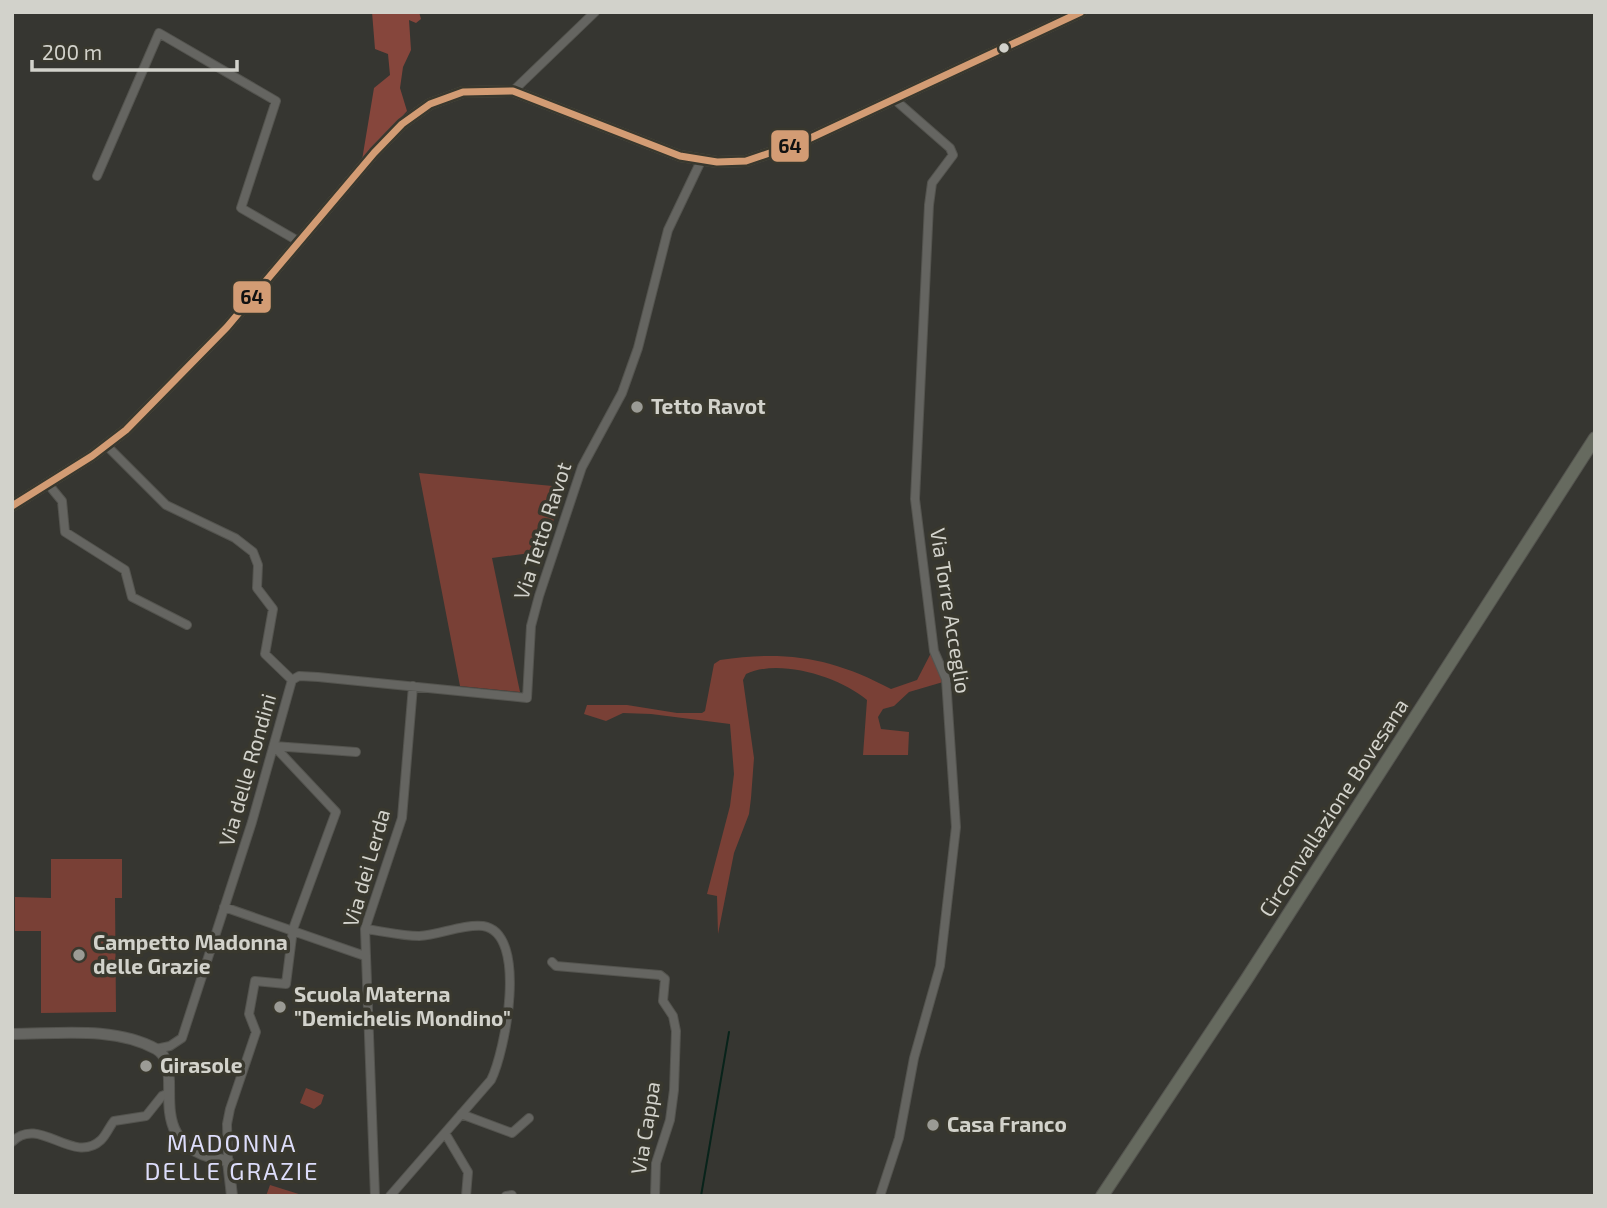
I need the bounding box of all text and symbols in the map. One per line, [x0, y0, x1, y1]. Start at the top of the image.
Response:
scale bar [32, 28, 236, 72]
text: 200 m [42, 39, 102, 64]
unlabelled marker [997, 41, 1011, 55]
line badge: 64 [770, 129, 810, 163]
text: 64 [778, 134, 802, 157]
line badge: 64 [232, 280, 272, 314]
text: 64 [240, 285, 264, 308]
place label: Tetto Ravot [651, 393, 766, 418]
marker: Tetto Ravot [629, 399, 645, 415]
street label: Via Tetto Ravot [508, 459, 576, 602]
street label: Via Torre Acceglio [926, 526, 977, 695]
street label: Via delle Rondini [213, 690, 280, 849]
street label: Circonvallazione Bovesana [1253, 693, 1413, 921]
street label: Via dei Lerda [337, 806, 394, 929]
place label: Campetto Madonna delle Grazie [93, 929, 288, 978]
marker: Campetto Madonna delle Grazie [71, 947, 87, 963]
place label: Scuola Materna "Demichelis Mondino" [294, 981, 511, 1030]
marker: Scuola Materna "Demichelis Mondino" [272, 999, 288, 1015]
place label: Girasole [160, 1052, 243, 1077]
marker: Girasole [138, 1058, 154, 1074]
street label: Via Cappa [625, 1080, 664, 1176]
place label: Casa Franco [947, 1111, 1067, 1136]
marker: Casa Franco [925, 1117, 941, 1133]
district label: MADONNA DELLE GRAZIE [145, 1128, 319, 1185]

